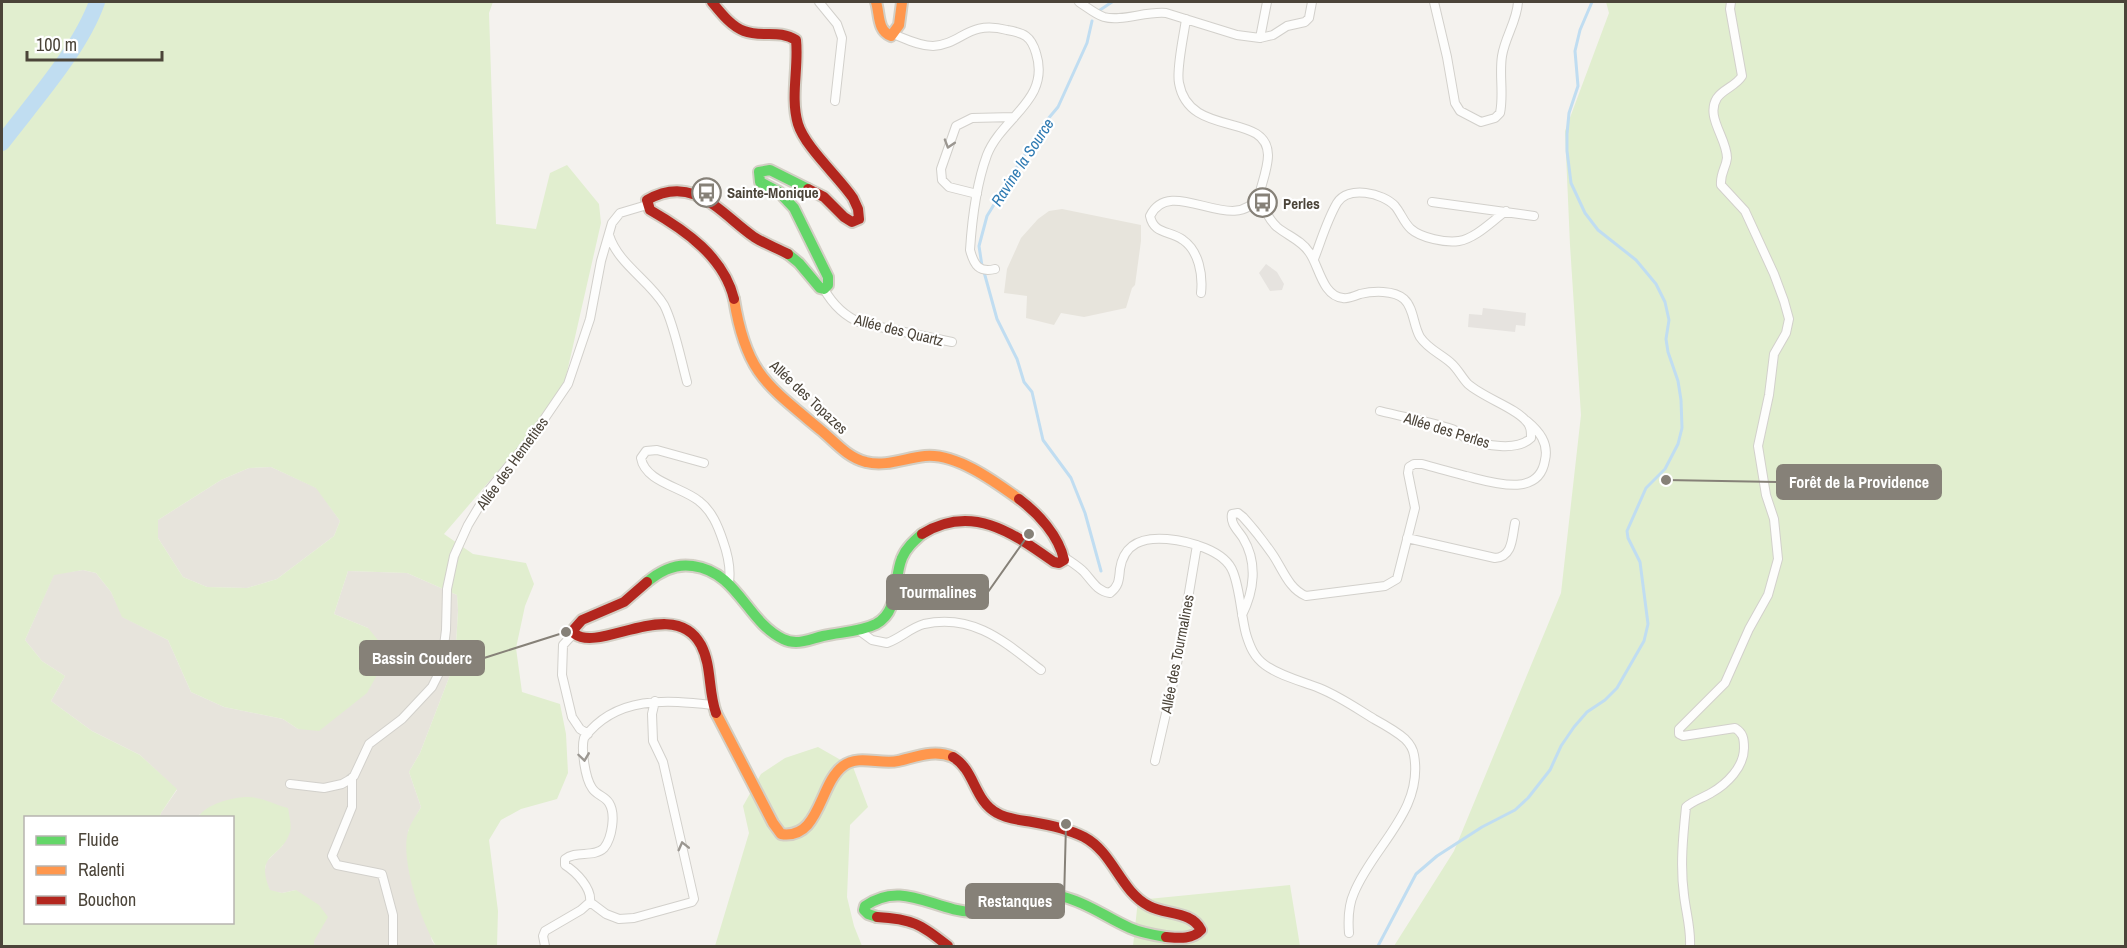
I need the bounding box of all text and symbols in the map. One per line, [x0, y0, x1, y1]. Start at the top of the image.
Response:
scale bar [27, 24, 162, 62]
text: 100 m [36, 32, 77, 57]
water label: Ravine la Source [985, 114, 1059, 210]
one-way arrow [944, 138, 956, 149]
bus stop icon: Sainte-Monique [690, 176, 722, 208]
place label: Sainte-Monique [727, 182, 819, 203]
bus stop icon: Perles [1246, 187, 1278, 219]
place label: Perles [1283, 193, 1320, 214]
street label: Allée des Quartz [851, 309, 946, 351]
street label: Allée des Topazes [765, 355, 853, 439]
street label: Allée des Perles [1400, 407, 1493, 453]
street label: Allée des Hemetites [471, 412, 553, 515]
callout: Forêt de la Providence [1777, 465, 1941, 499]
text: Forêt de la Providence [1789, 471, 1929, 493]
callout: Tourmalines [887, 575, 988, 609]
text: Tourmalines [899, 581, 977, 603]
street label: Allée des Tourmalines [1155, 593, 1199, 716]
callout: Bassin Couderc [360, 641, 484, 675]
text: Bassin Couderc [372, 647, 472, 669]
one-way arrow [578, 752, 590, 762]
legend [24, 816, 234, 924]
text: Fluide [78, 827, 119, 852]
one-way arrow [678, 841, 691, 851]
text: Ralenti [78, 857, 125, 882]
callout: Restanques [966, 884, 1064, 918]
text: Bouchon [78, 887, 136, 912]
text: Restanques [978, 890, 1052, 912]

